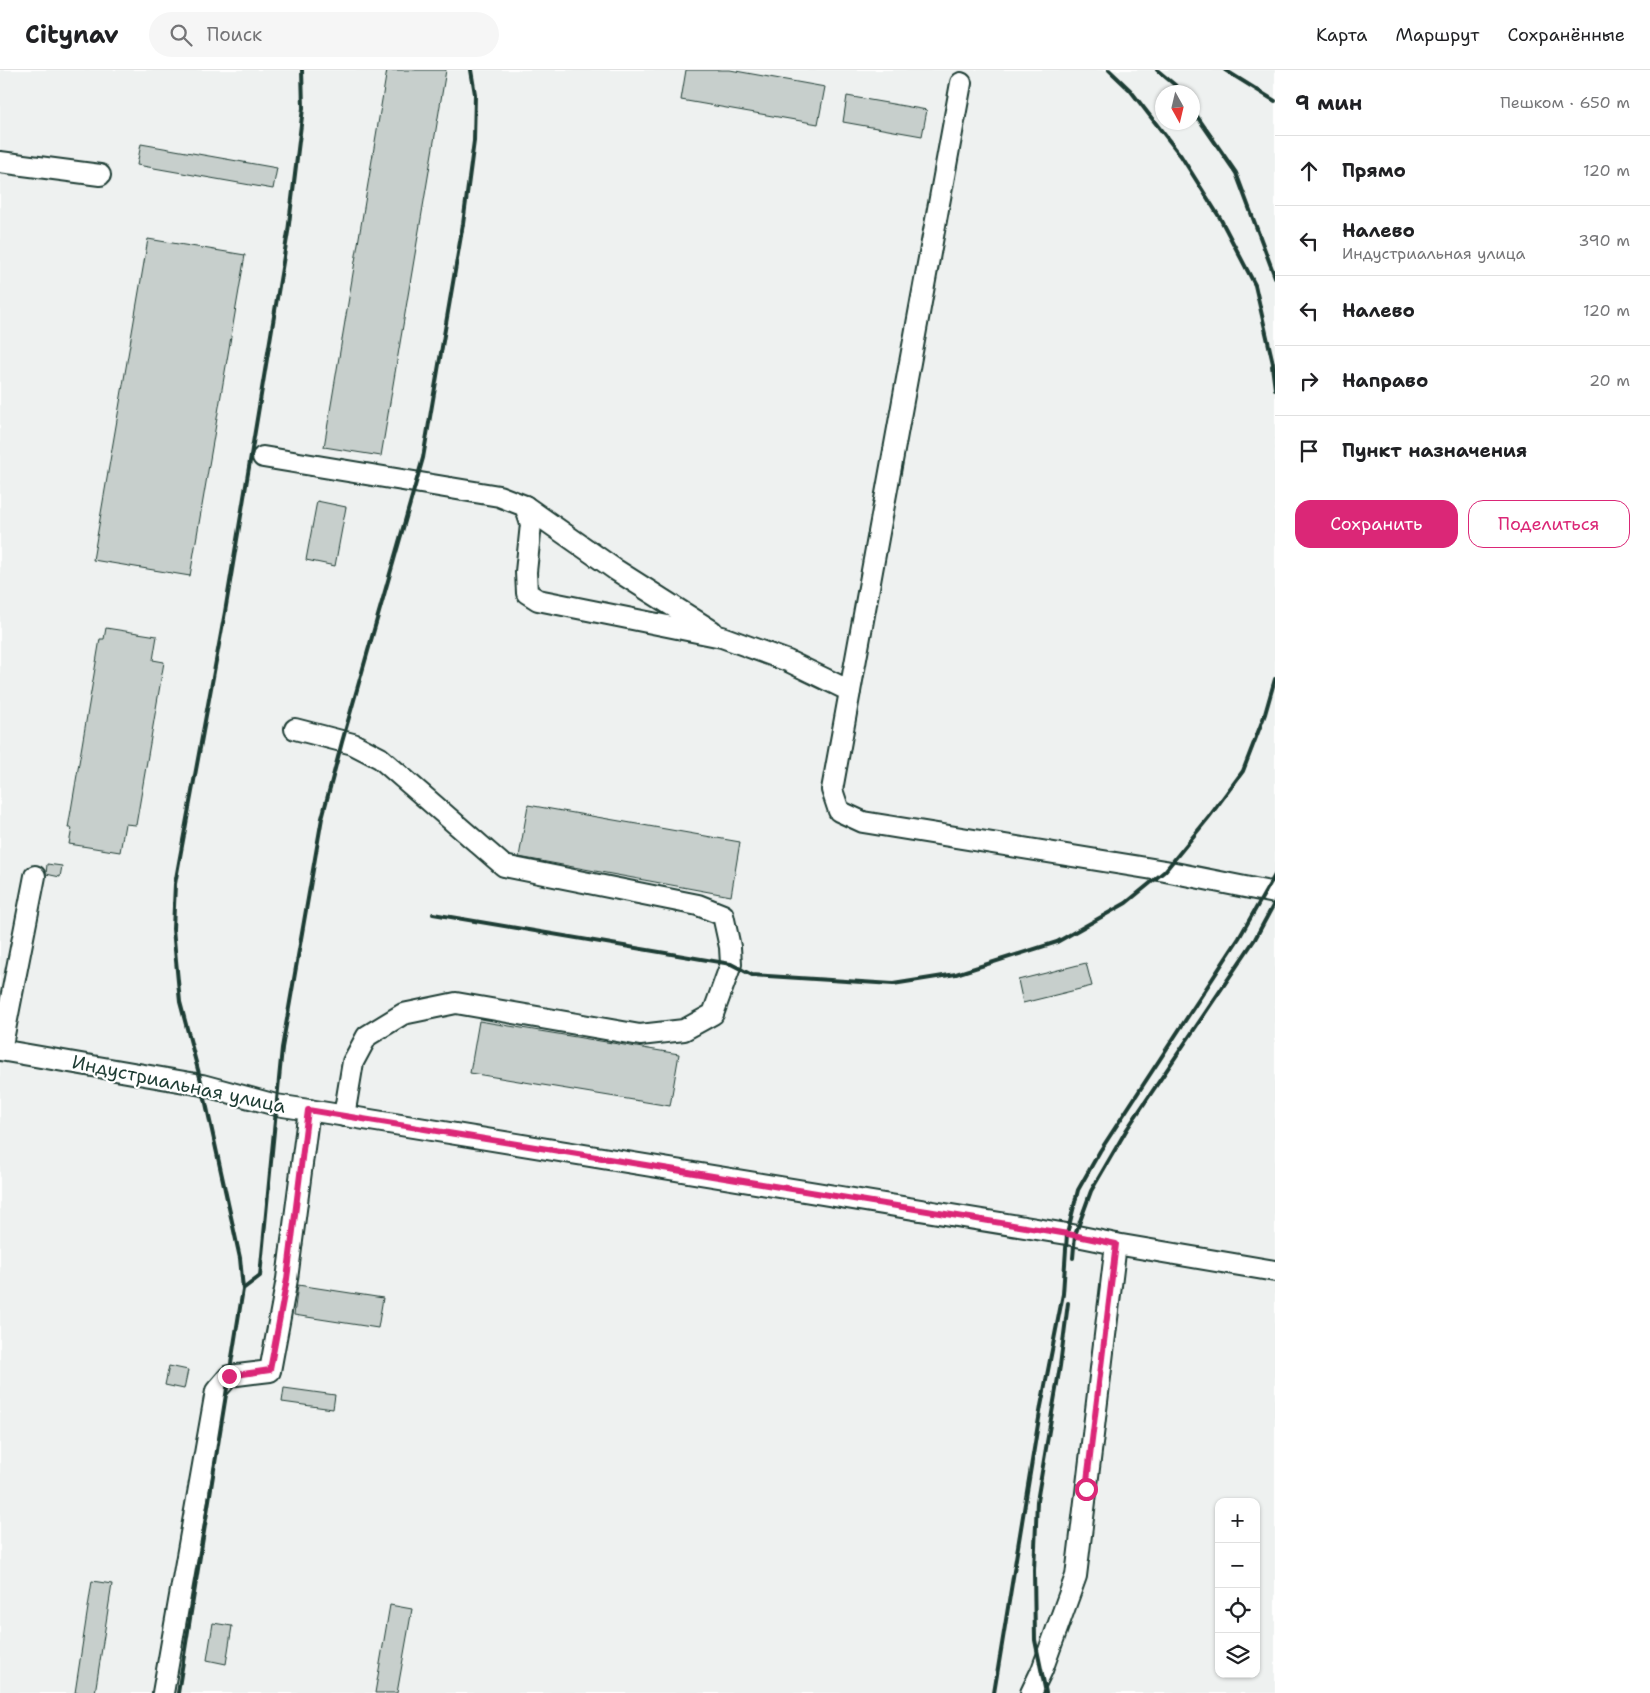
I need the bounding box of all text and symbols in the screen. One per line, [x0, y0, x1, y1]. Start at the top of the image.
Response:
search box [149, 12, 499, 57]
text: Citynav [25, 19, 119, 51]
icon: search [167, 21, 195, 49]
text: Поиск [207, 22, 262, 47]
text: Карта [1316, 23, 1367, 47]
text: Маршрут [1395, 23, 1479, 47]
text: Сохранённые [1507, 23, 1625, 47]
north arrow [1155, 85, 1200, 130]
text: 9 мин [1295, 89, 1362, 117]
text: Пешком · 650 m [1500, 92, 1630, 113]
icon: ahead [1295, 157, 1323, 185]
text: Прямо [1342, 158, 1406, 183]
text: 120 m [1583, 160, 1630, 181]
text: Налево [1342, 218, 1415, 243]
icon: left [1295, 227, 1323, 255]
text: 390 m [1578, 230, 1630, 251]
text: Индустриальная улица [1342, 243, 1526, 264]
icon: left [1295, 297, 1323, 325]
text: Налево [1342, 298, 1415, 323]
text: 120 m [1583, 300, 1630, 321]
icon: right [1295, 367, 1323, 395]
text: Направо [1342, 368, 1428, 393]
text: 20 m [1589, 370, 1630, 391]
icon: arrive [1295, 437, 1323, 465]
text: Пункт назначения [1342, 438, 1527, 463]
button: Сохранить [1295, 500, 1458, 548]
button: Поделиться [1468, 500, 1630, 548]
street label: Индустриальная улица [70, 1049, 288, 1119]
route end [218, 1365, 241, 1388]
route start [1075, 1478, 1098, 1501]
map controls [1215, 1498, 1260, 1678]
button: + [1215, 1498, 1260, 1543]
button: − [1215, 1543, 1260, 1588]
button: locate [1215, 1588, 1260, 1633]
button: layers [1215, 1633, 1260, 1678]

